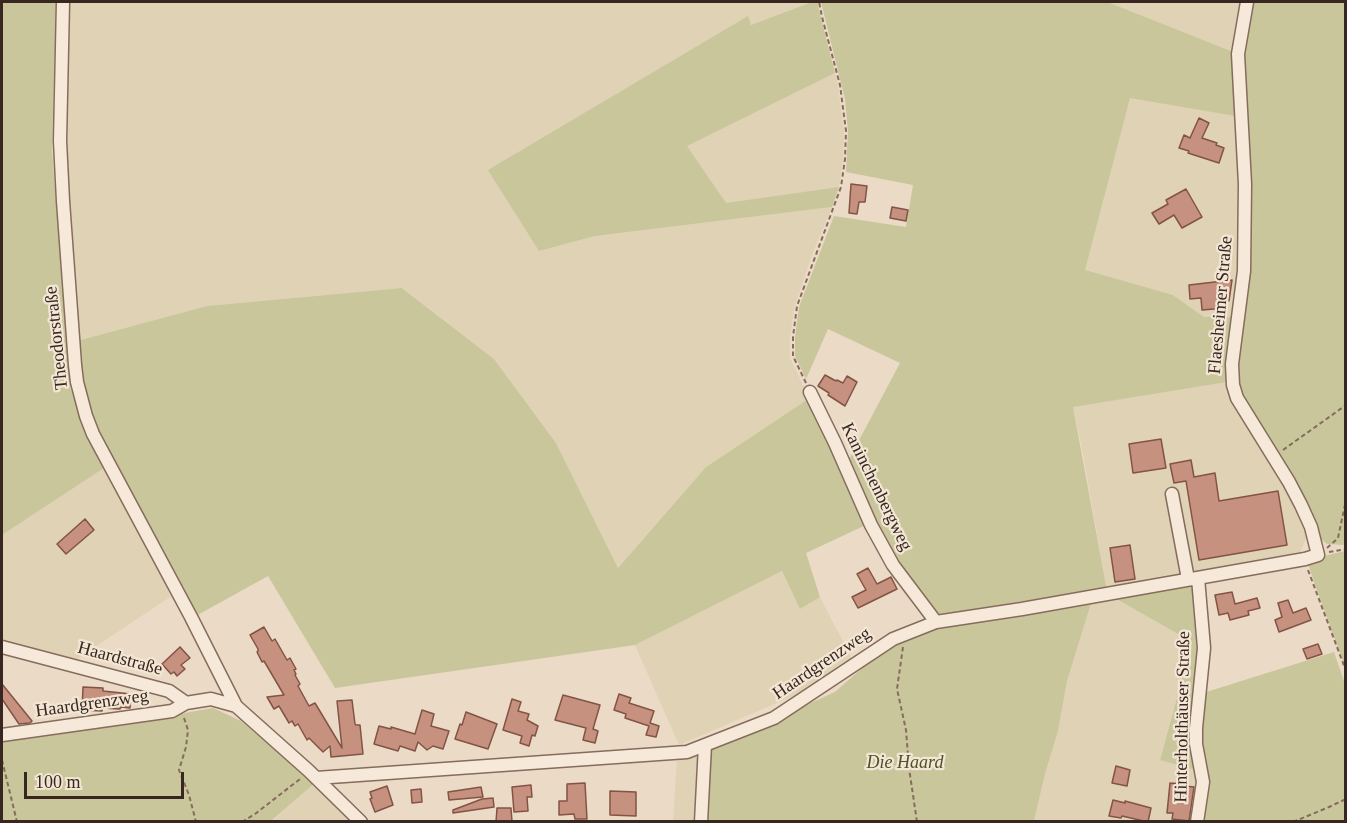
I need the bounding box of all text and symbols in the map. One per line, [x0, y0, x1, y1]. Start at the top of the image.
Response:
street label: Flaesheimer Straße [1204, 235, 1238, 375]
street label: Theodorstraße [41, 285, 73, 391]
street label: Kaninchenbergweg [836, 420, 916, 554]
street label: Haardgrenzweg [769, 623, 875, 705]
street label: Hinterholthäuser Straße [1171, 631, 1195, 803]
street label: Haardstraße [75, 637, 165, 681]
street label: Haardgrenzweg [34, 685, 150, 723]
park label: Die Haard [867, 752, 943, 774]
scale bar [27, 760, 188, 798]
text: 100 m [35, 772, 81, 792]

